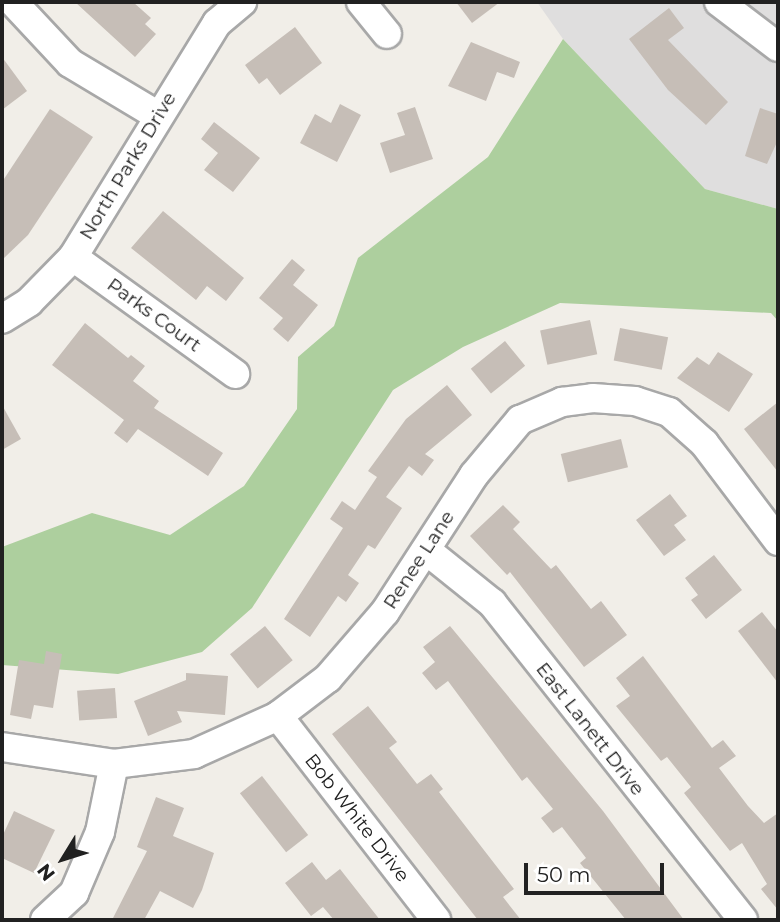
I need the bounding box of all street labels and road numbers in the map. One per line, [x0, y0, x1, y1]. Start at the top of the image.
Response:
street label: North Parks Drive [75, 88, 181, 244]
street label: Parks Court [103, 273, 205, 357]
street label: Renee Lane [379, 507, 459, 613]
street label: East Lanett Drive [531, 658, 649, 800]
street label: Bob White Drive [300, 749, 414, 887]

